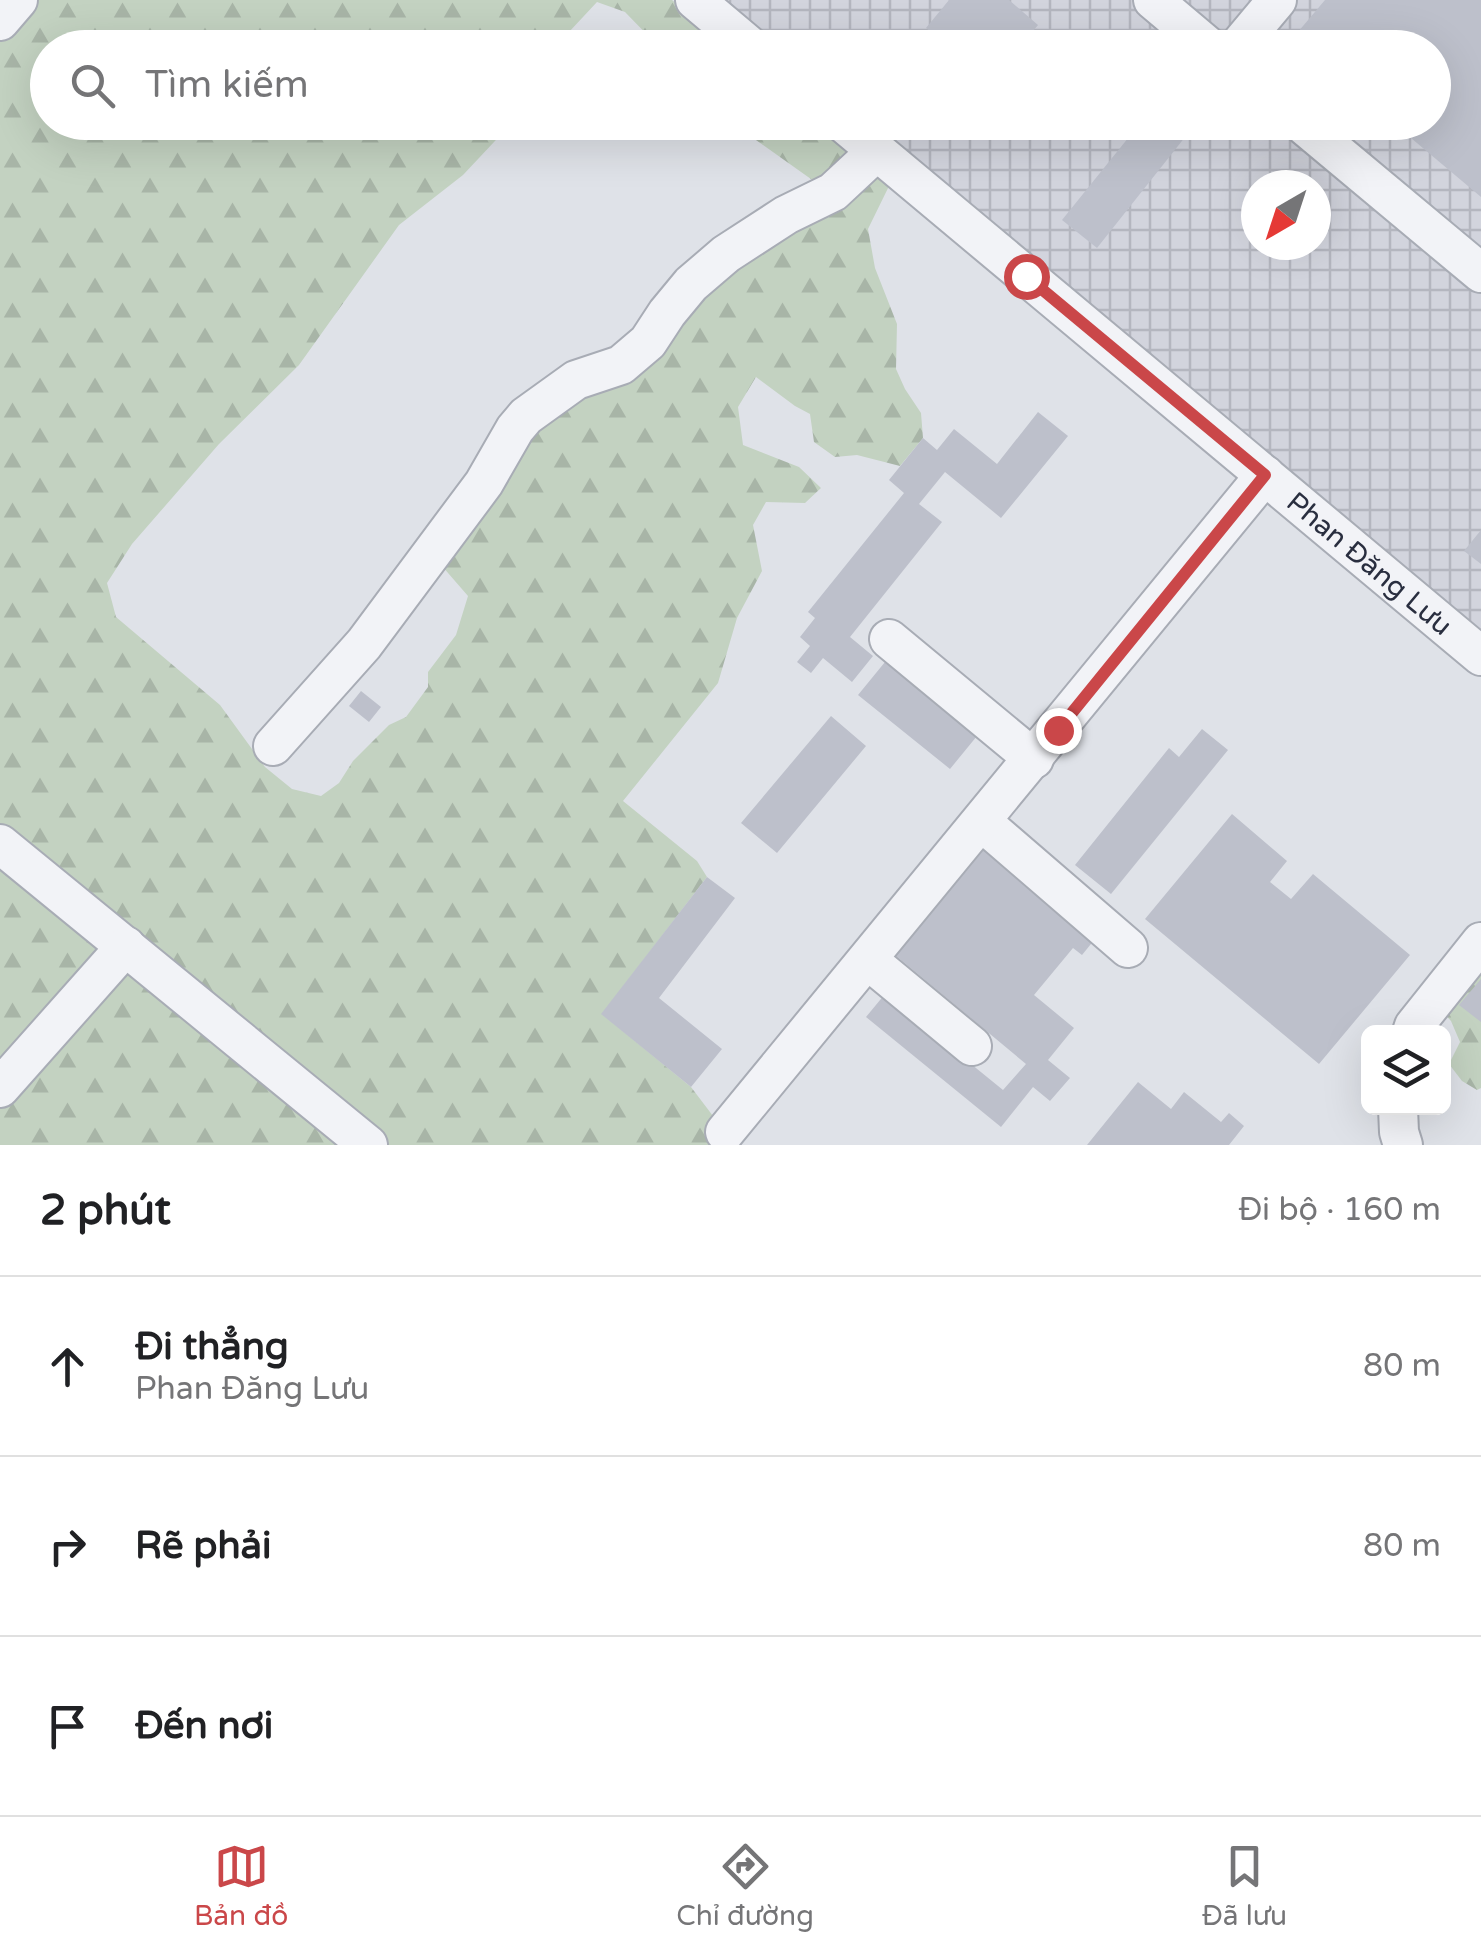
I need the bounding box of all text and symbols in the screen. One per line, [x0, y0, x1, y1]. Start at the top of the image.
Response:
search box [30, 30, 1451, 140]
icon: search [65, 58, 120, 113]
text: Tìm kiếm [145, 62, 309, 108]
north arrow [1241, 170, 1331, 260]
route start [1004, 254, 1050, 300]
street label: Phan Đăng Lưu [1280, 485, 1459, 643]
route end [1036, 708, 1082, 754]
map controls [1361, 1025, 1451, 1115]
button: layers [1361, 1025, 1451, 1115]
text: 2 phút [40, 1185, 171, 1236]
text: Đi bộ · 160 m [1238, 1191, 1441, 1229]
text: Đi thẳng [135, 1324, 289, 1370]
icon: ahead [40, 1339, 95, 1394]
text: 80 m [1363, 1347, 1441, 1385]
text: Phan Đăng Lưu [135, 1370, 369, 1408]
icon: right [40, 1519, 95, 1574]
text: Rẽ phải [135, 1523, 271, 1569]
text: 80 m [1363, 1527, 1441, 1565]
icon: arrive [40, 1699, 95, 1754]
text: Đến nơi [135, 1703, 273, 1749]
tab: Bản đồ [194, 1839, 288, 1933]
tab: Chỉ đường [676, 1839, 814, 1933]
tab: Đã lưu [1202, 1839, 1287, 1933]

